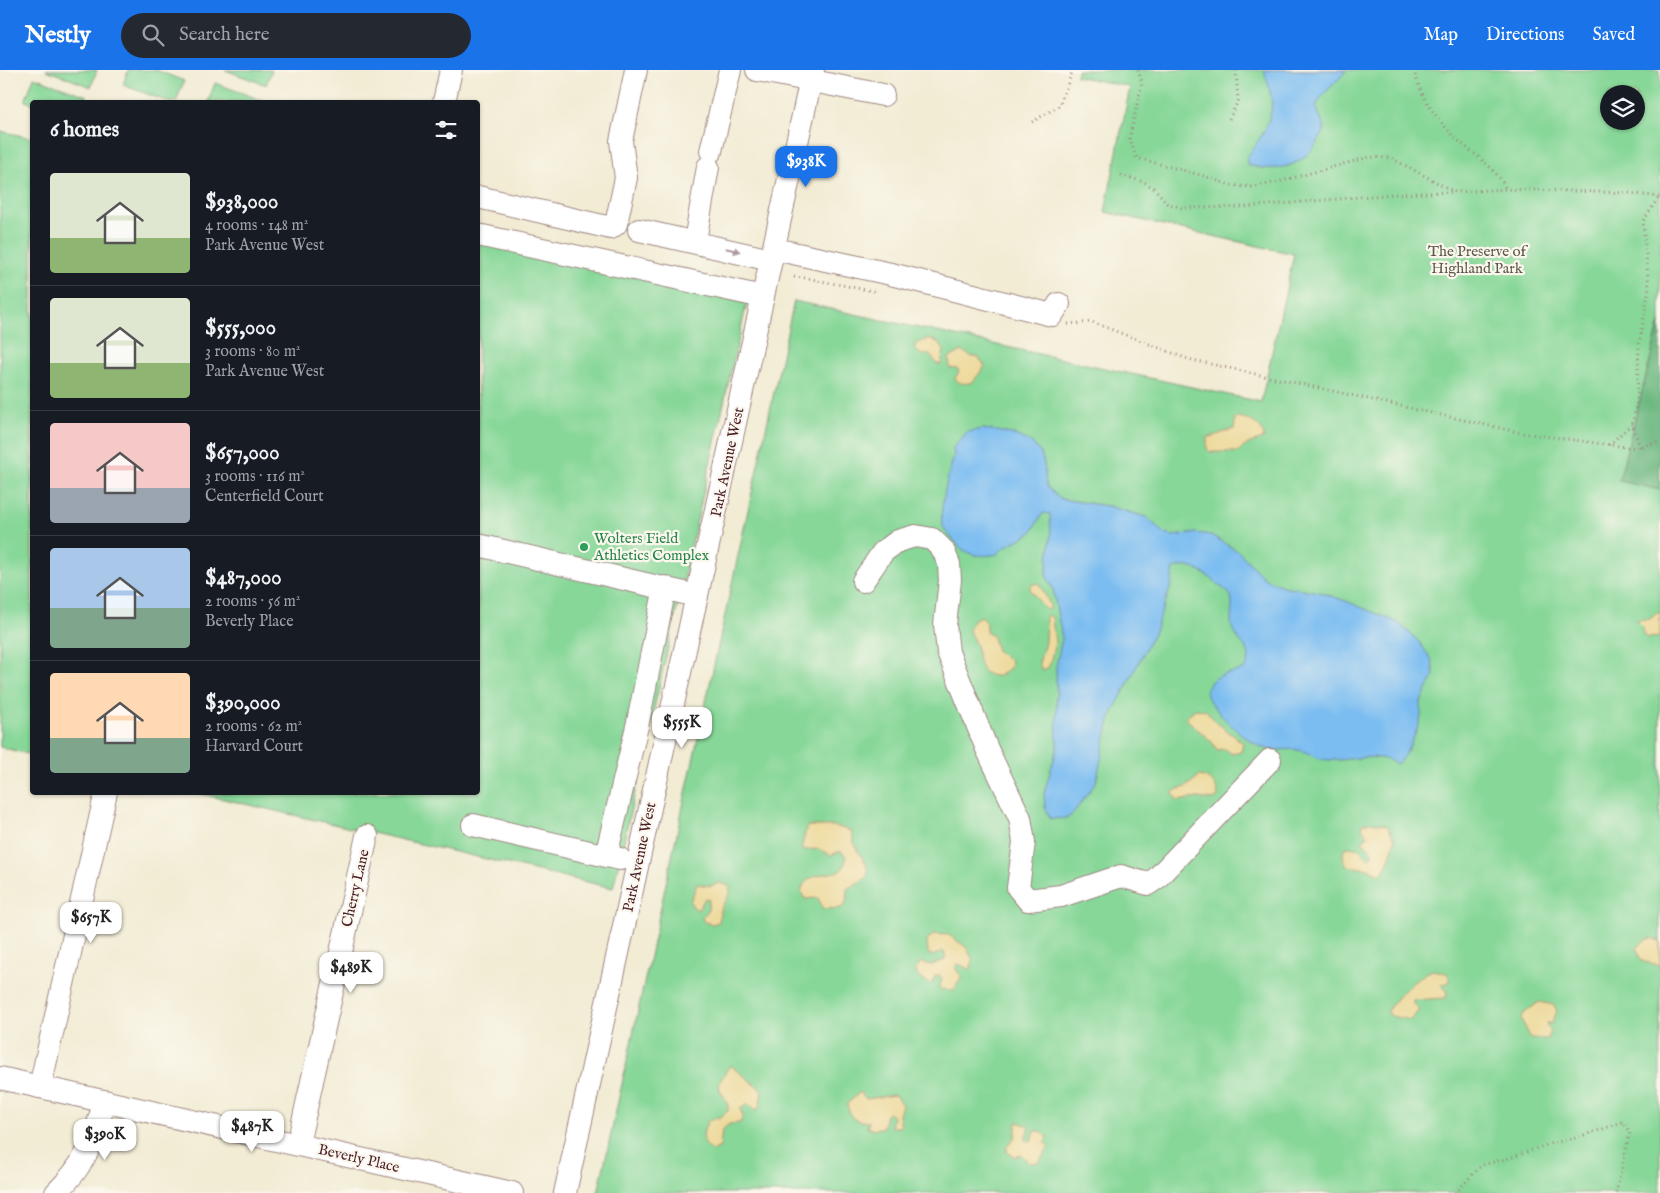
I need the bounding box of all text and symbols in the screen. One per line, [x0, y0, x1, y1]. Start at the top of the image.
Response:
search box [121, 13, 471, 58]
text: Nestly [25, 20, 91, 51]
icon: search [139, 21, 167, 49]
text: Search here [179, 23, 269, 47]
text: Map [1424, 24, 1458, 47]
text: Directions [1486, 24, 1564, 47]
text: Saved [1592, 24, 1635, 47]
map controls [1600, 85, 1645, 130]
button: layers [1600, 85, 1645, 130]
icon: filters [432, 116, 460, 144]
text: 6 homes [50, 117, 119, 144]
pin: $938K [771, 146, 841, 188]
text: $938K [786, 152, 826, 172]
text: $938,000 [205, 189, 278, 216]
icon: home [90, 193, 150, 253]
text: 4 rooms · 148 m² [205, 216, 308, 236]
text: Park Avenue West [205, 236, 324, 256]
park label: The Preserve of Highland Park [1428, 242, 1529, 278]
one-way arrow [725, 247, 740, 255]
text: $555,000 [205, 315, 276, 342]
icon: home [90, 318, 150, 378]
text: 3 rooms · 80 m² [205, 342, 301, 362]
text: Park Avenue West [205, 362, 324, 382]
street label: Park Avenue West [707, 405, 748, 519]
text: $657,000 [205, 440, 279, 467]
icon: home [90, 443, 150, 503]
text: 3 rooms · 116 m² [205, 467, 305, 487]
text: Centerfield Court [205, 487, 324, 507]
place label: Wolters Field Athletics Complex [593, 529, 710, 565]
marker: Wolters Field Athletics Complex [578, 541, 590, 553]
text: $487,000 [205, 565, 282, 592]
icon: home [90, 568, 150, 628]
text: 2 rooms · 56 m² [205, 592, 300, 612]
text: Beverly Place [205, 612, 293, 632]
text: $390,000 [205, 690, 281, 717]
icon: home [90, 693, 150, 753]
pin: $555K [647, 706, 717, 749]
text: $555K [663, 713, 701, 733]
text: 2 rooms · 62 m² [205, 717, 302, 737]
text: Harvard Court [205, 737, 303, 757]
street label: Park Avenue West [619, 800, 660, 914]
street label: Cherry Lane [337, 847, 374, 929]
pin: $657K [56, 902, 126, 944]
text: $657K [71, 908, 111, 928]
pin: $489K [316, 952, 386, 994]
text: $489K [330, 958, 372, 978]
pin: $487K [217, 1110, 287, 1153]
text: $487K [231, 1117, 273, 1137]
pin: $390K [70, 1118, 140, 1161]
text: $390K [84, 1125, 126, 1145]
street label: Beverly Place [316, 1140, 402, 1177]

